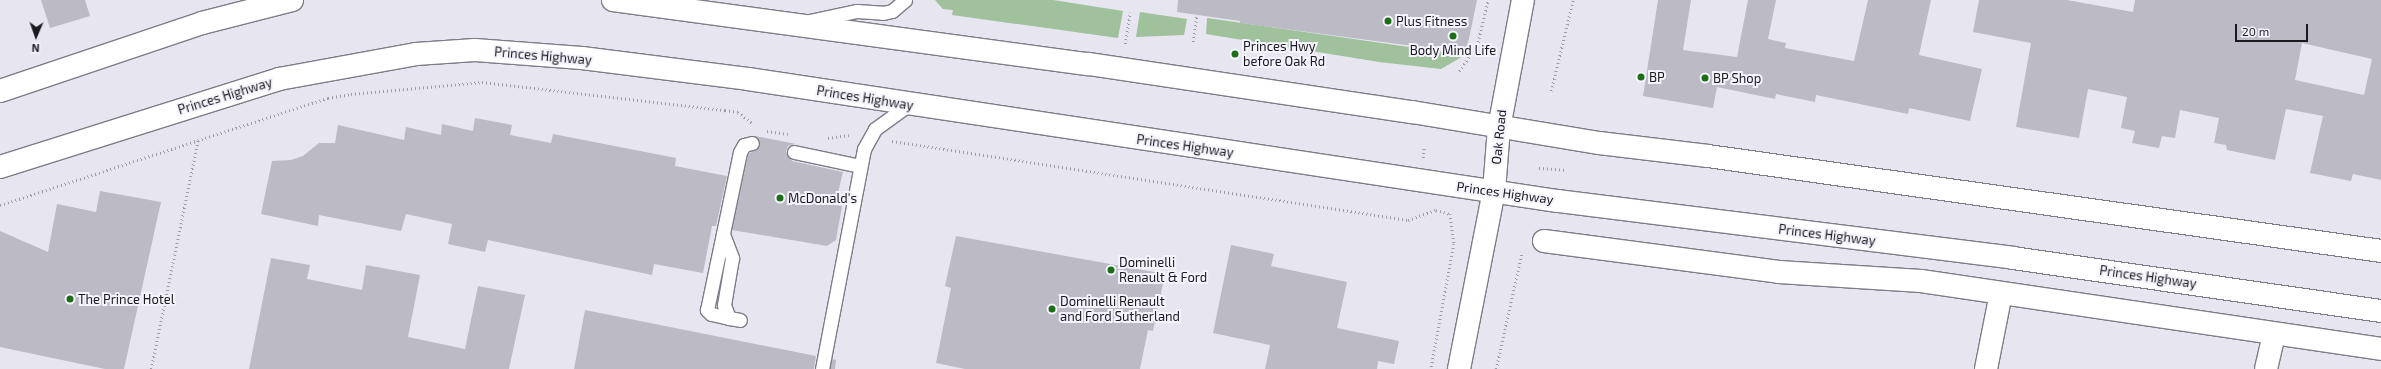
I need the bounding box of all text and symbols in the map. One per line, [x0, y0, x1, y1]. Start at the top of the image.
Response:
place label: Plus Fitness [1396, 13, 1467, 29]
north arrow [16, 16, 56, 56]
marker: Plus Fitness [1383, 16, 1393, 26]
scale bar [2237, 16, 2310, 42]
text: 20 m [2242, 24, 2269, 38]
marker: Body Mind Life [1448, 31, 1458, 41]
place label: Princes Hwy before Oak Rd [1243, 39, 1325, 70]
text: N [31, 42, 40, 55]
place label: Body Mind Life [1410, 42, 1496, 58]
street label: Princes Highway [494, 44, 592, 68]
marker: Princes Hwy before Oak Rd [1230, 49, 1240, 59]
place label: BP [1649, 69, 1665, 85]
place label: BP Shop [1713, 70, 1761, 86]
marker: BP [1636, 72, 1646, 82]
marker: BP Shop [1700, 73, 1710, 83]
street label: Princes Highway [176, 74, 274, 118]
street label: Princes Highway [815, 83, 915, 113]
street label: Oak Road [1488, 109, 1510, 165]
street label: Princes Highway [1135, 131, 1235, 161]
street label: Princes Highway [1455, 178, 1555, 208]
place label: McDonald's [788, 190, 857, 206]
marker: McDonald's [775, 193, 785, 203]
street label: Princes Highway [1778, 221, 1876, 249]
place label: Dominelli Renault & Ford [1119, 255, 1207, 286]
street label: Princes Highway [2098, 262, 2198, 292]
marker: Dominelli Renault & Ford [1106, 265, 1116, 275]
place label: The Prince Hotel [78, 291, 175, 307]
marker: The Prince Hotel [65, 294, 75, 304]
place label: Dominelli Renault and Ford Sutherland [1060, 294, 1180, 325]
marker: Dominelli Renault and Ford Sutherland [1047, 304, 1057, 314]

